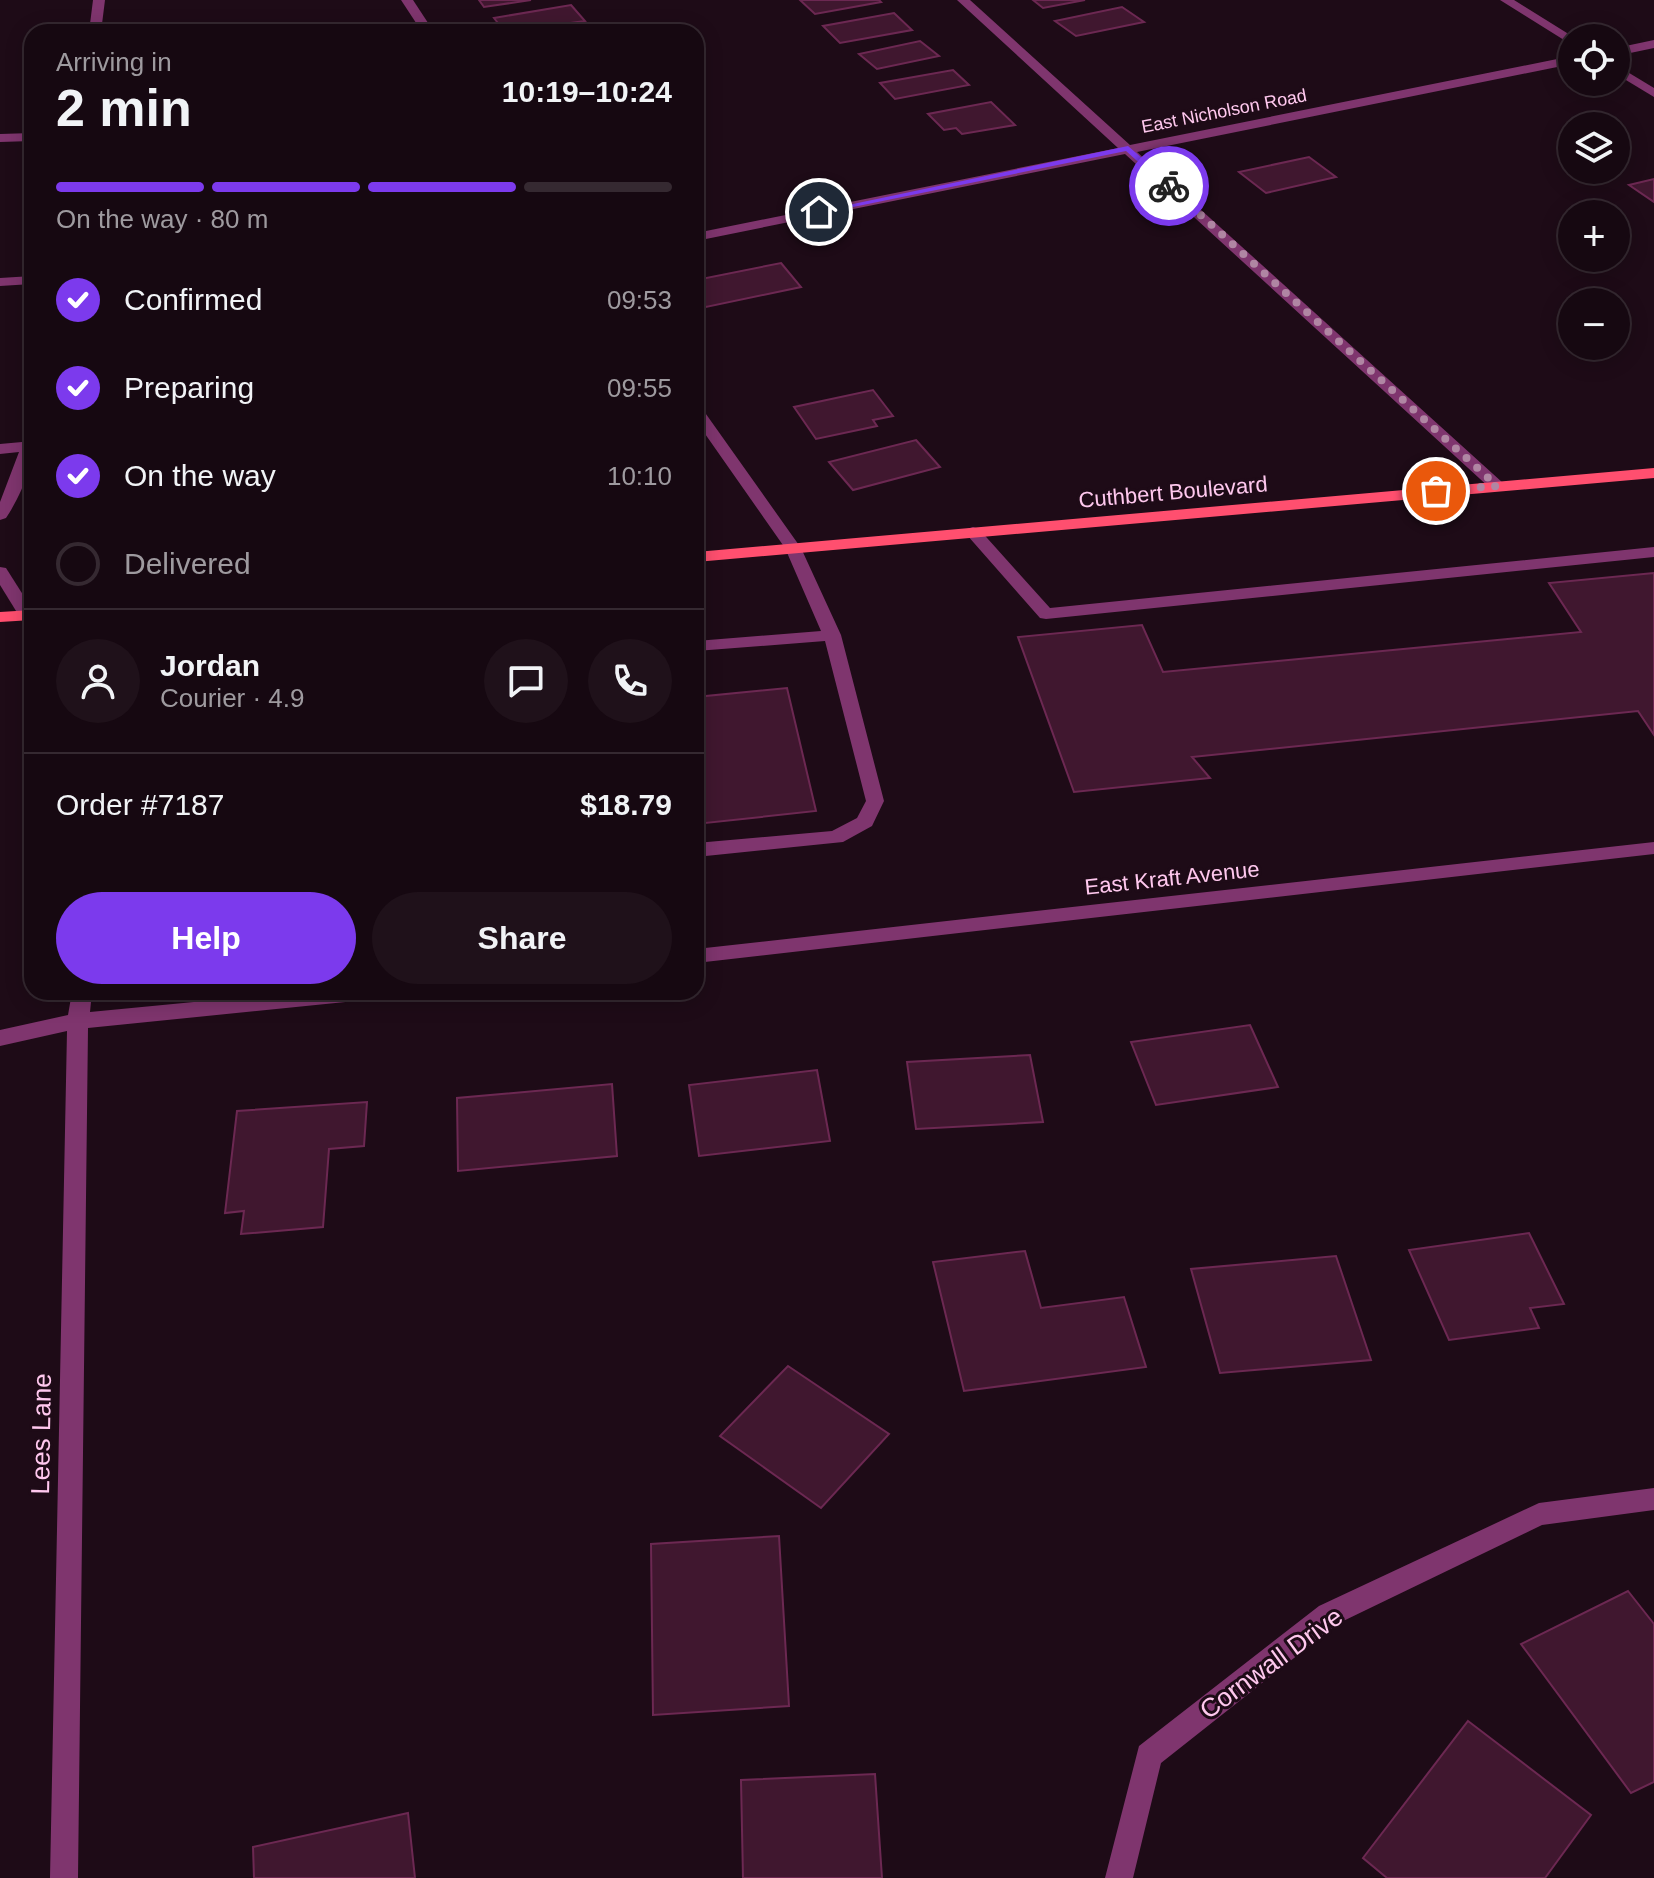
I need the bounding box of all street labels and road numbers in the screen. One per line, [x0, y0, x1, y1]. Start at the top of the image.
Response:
street label: East Nicholson Road [1140, 85, 1308, 137]
street label: Cuthbert Boulevard [1077, 471, 1269, 513]
street label: East Kraft Avenue [1083, 856, 1261, 900]
street label: Lees Lane [25, 1373, 57, 1495]
street label: Cornwall Drive [1194, 1601, 1348, 1725]

